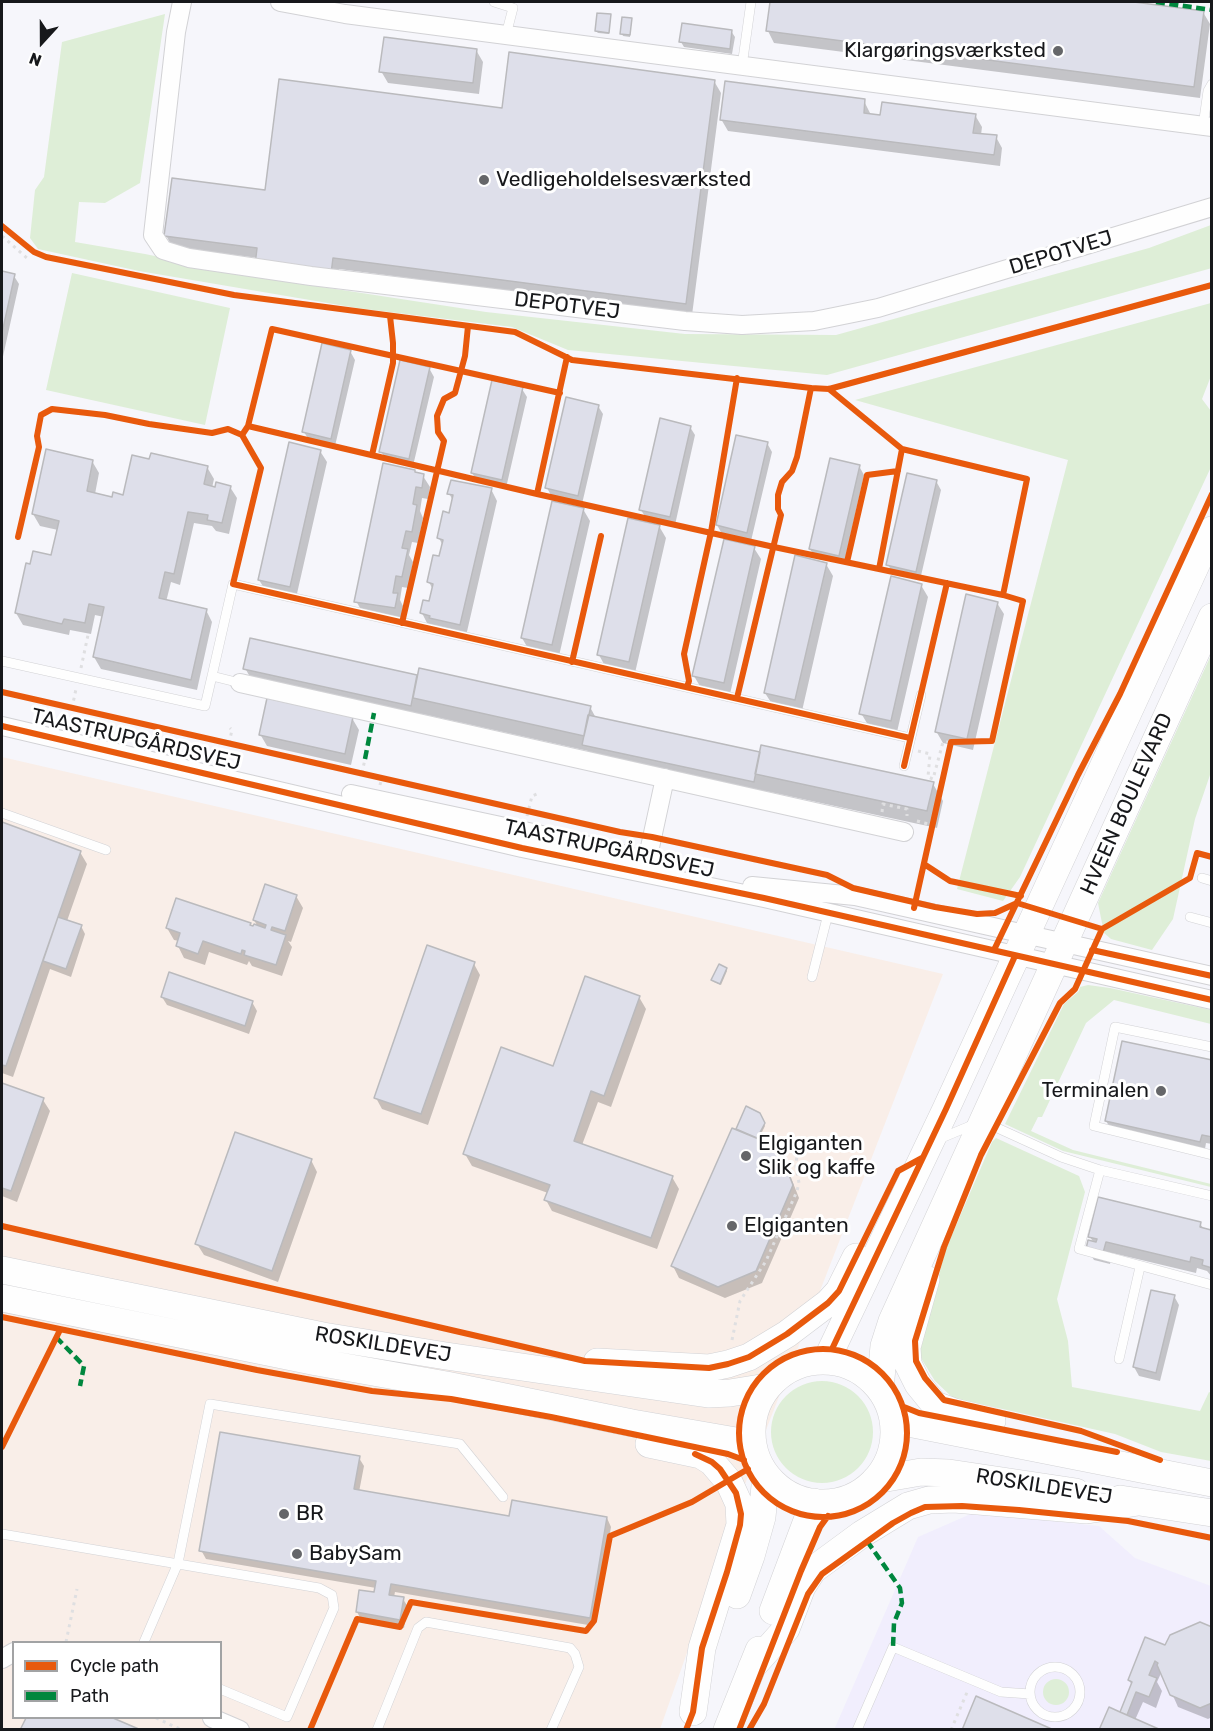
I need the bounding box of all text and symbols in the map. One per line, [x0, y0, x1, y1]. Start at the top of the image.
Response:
north arrow [12, 12, 72, 72]
place label: Klargøringsværksted [844, 38, 1046, 64]
marker: Klargøringsværksted [1051, 44, 1065, 58]
text: N [27, 48, 44, 70]
place label: Vedligeholdelsesværksted [496, 167, 751, 193]
marker: Vedligeholdelsesværksted [477, 173, 491, 187]
street label: DEPOTVEJ [1006, 225, 1116, 281]
street label: DEPOTVEJ [513, 287, 621, 325]
street label: TAASTRUPGÅRDSVEJ [29, 704, 243, 776]
street label: HVEEN BOULEVARD [1076, 709, 1178, 899]
street label: TAASTRUPGÅRDSVEJ [502, 814, 716, 884]
place label: Terminalen [1041, 1078, 1149, 1104]
marker: Terminalen [1154, 1084, 1168, 1098]
place label: Elgiganten Slik og kaffe [758, 1131, 875, 1181]
marker: Elgiganten Slik og kaffe [739, 1149, 753, 1163]
place label: Elgiganten [744, 1213, 849, 1239]
marker: Elgiganten [725, 1219, 739, 1233]
street label: ROSKILDEVEJ [313, 1322, 453, 1368]
street label: ROSKILDEVEJ [974, 1464, 1114, 1510]
place label: BR [296, 1501, 324, 1527]
marker: BR [277, 1507, 291, 1521]
place label: BabySam [309, 1541, 402, 1567]
marker: BabySam [290, 1547, 304, 1561]
legend [12, 1641, 222, 1719]
text: Cycle path [70, 1655, 159, 1677]
text: Path [70, 1685, 109, 1707]

